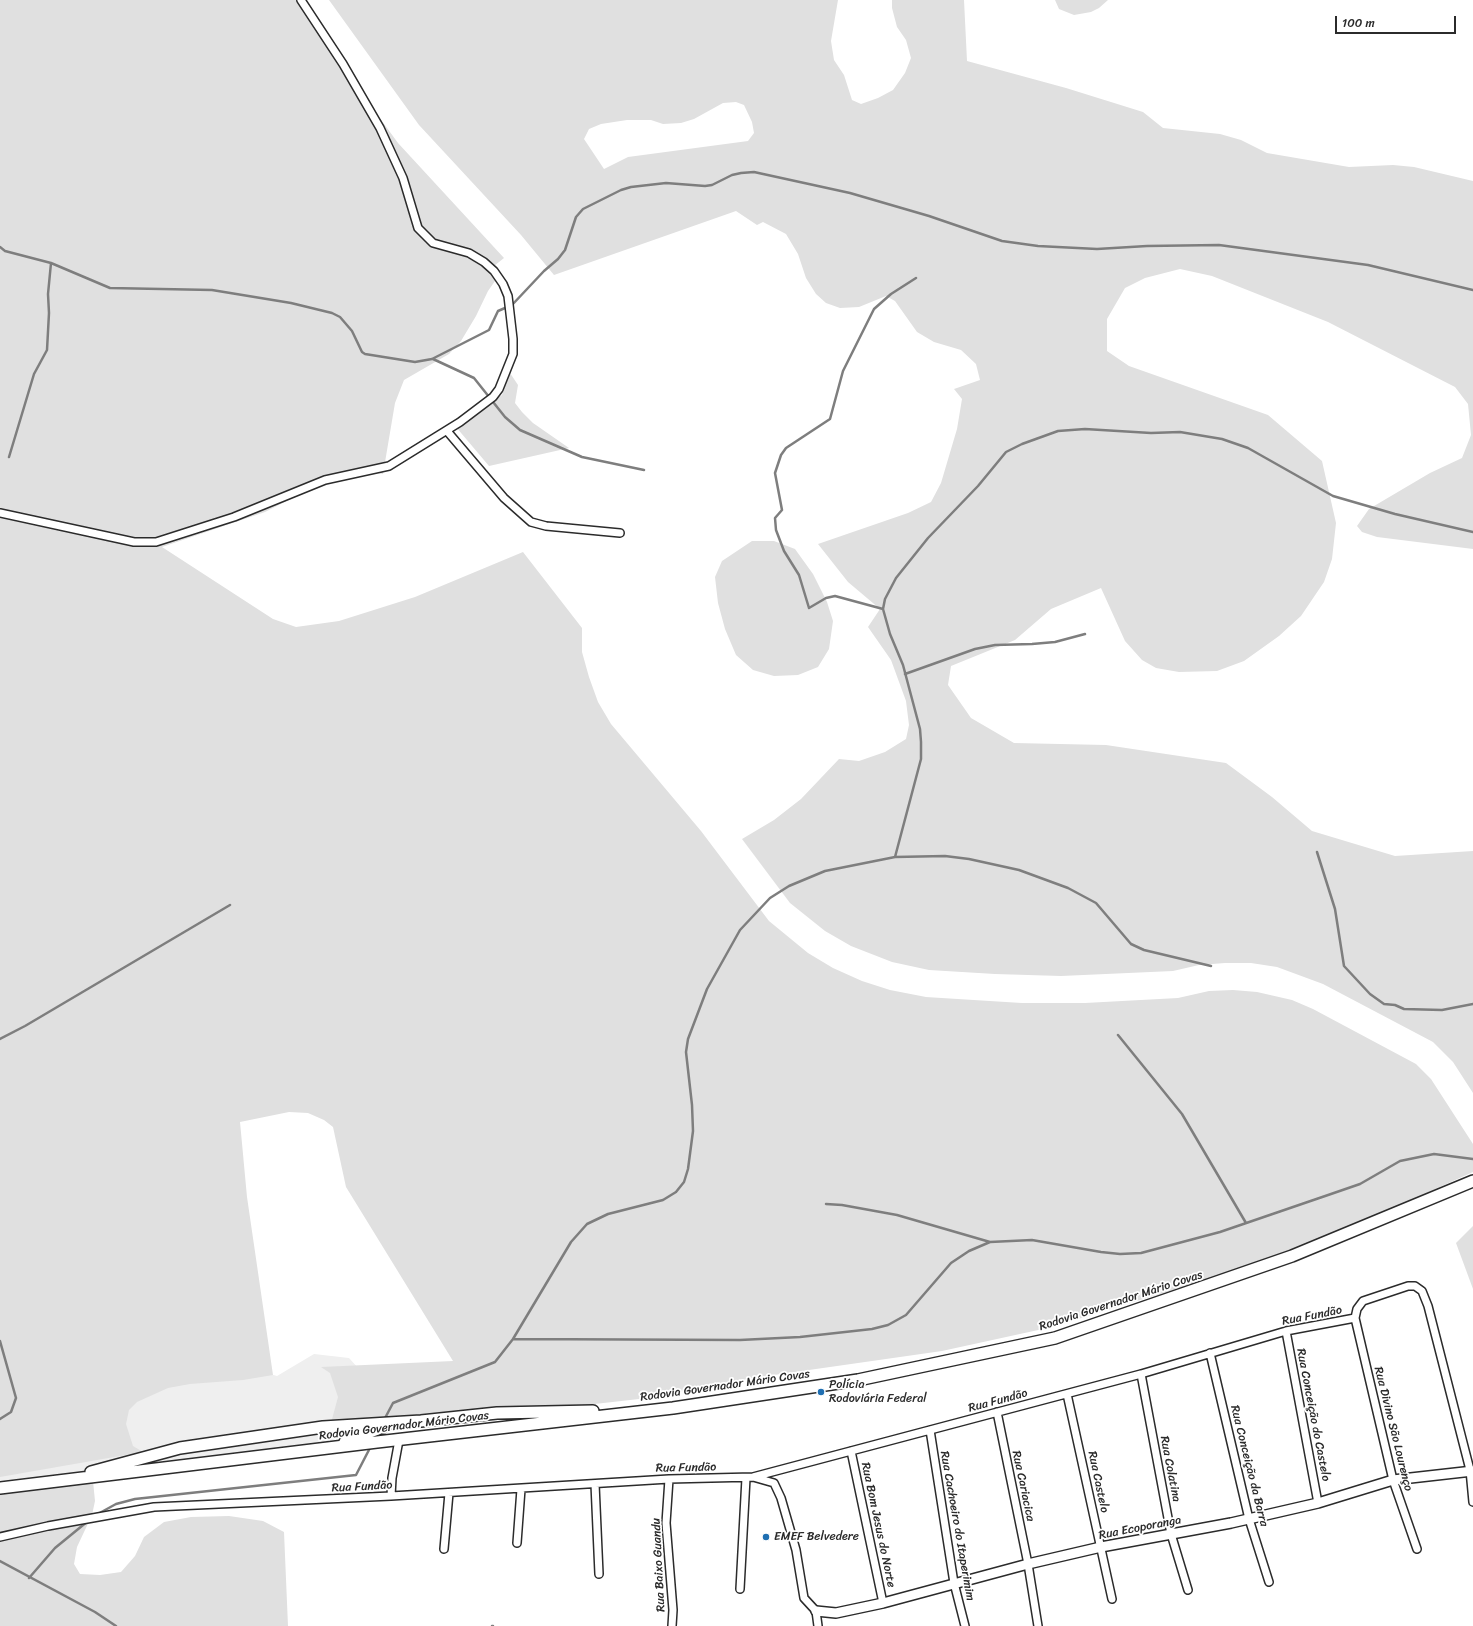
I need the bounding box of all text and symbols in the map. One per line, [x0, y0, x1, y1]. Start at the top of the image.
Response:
scale bar [1337, 8, 1458, 34]
text: 100 m [1342, 12, 1375, 34]
street label: Rodovia Governador Mário Covas [1037, 1268, 1205, 1334]
street label: Rua Fundão [1281, 1303, 1343, 1329]
street label: Rua Conceição do Castelo [1293, 1347, 1333, 1483]
street label: Rua Divino São Lourenço [1371, 1365, 1415, 1493]
street label: Rodovia Governador Mário Covas [639, 1367, 811, 1405]
place label: Polícia Rodoviária Federal [829, 1378, 927, 1406]
street label: Rua Fundão [967, 1386, 1029, 1416]
marker: Polícia Rodoviária Federal [816, 1387, 826, 1397]
street label: Rua Conceição da Barra [1227, 1404, 1271, 1528]
street label: Rodovia Governador Mário Covas [318, 1408, 490, 1444]
street label: Rua Colatina [1157, 1435, 1183, 1503]
street label: Rua Cariacica [1008, 1449, 1038, 1523]
street label: Rua Cachoeiro do Itaperimim [937, 1450, 977, 1602]
street label: Rua Castelo [1084, 1450, 1112, 1514]
street label: Rua Fundão [656, 1460, 716, 1476]
street label: Rua Bom Jesus do Norte [858, 1461, 898, 1589]
street label: Rua Fundão [331, 1478, 393, 1496]
street label: Rua Ecoporanga [1098, 1513, 1182, 1543]
street label: Rua Baixo Guandu [649, 1518, 669, 1612]
place label: EMEF Belvedere [774, 1530, 859, 1544]
marker: EMEF Belvedere [761, 1532, 771, 1542]

